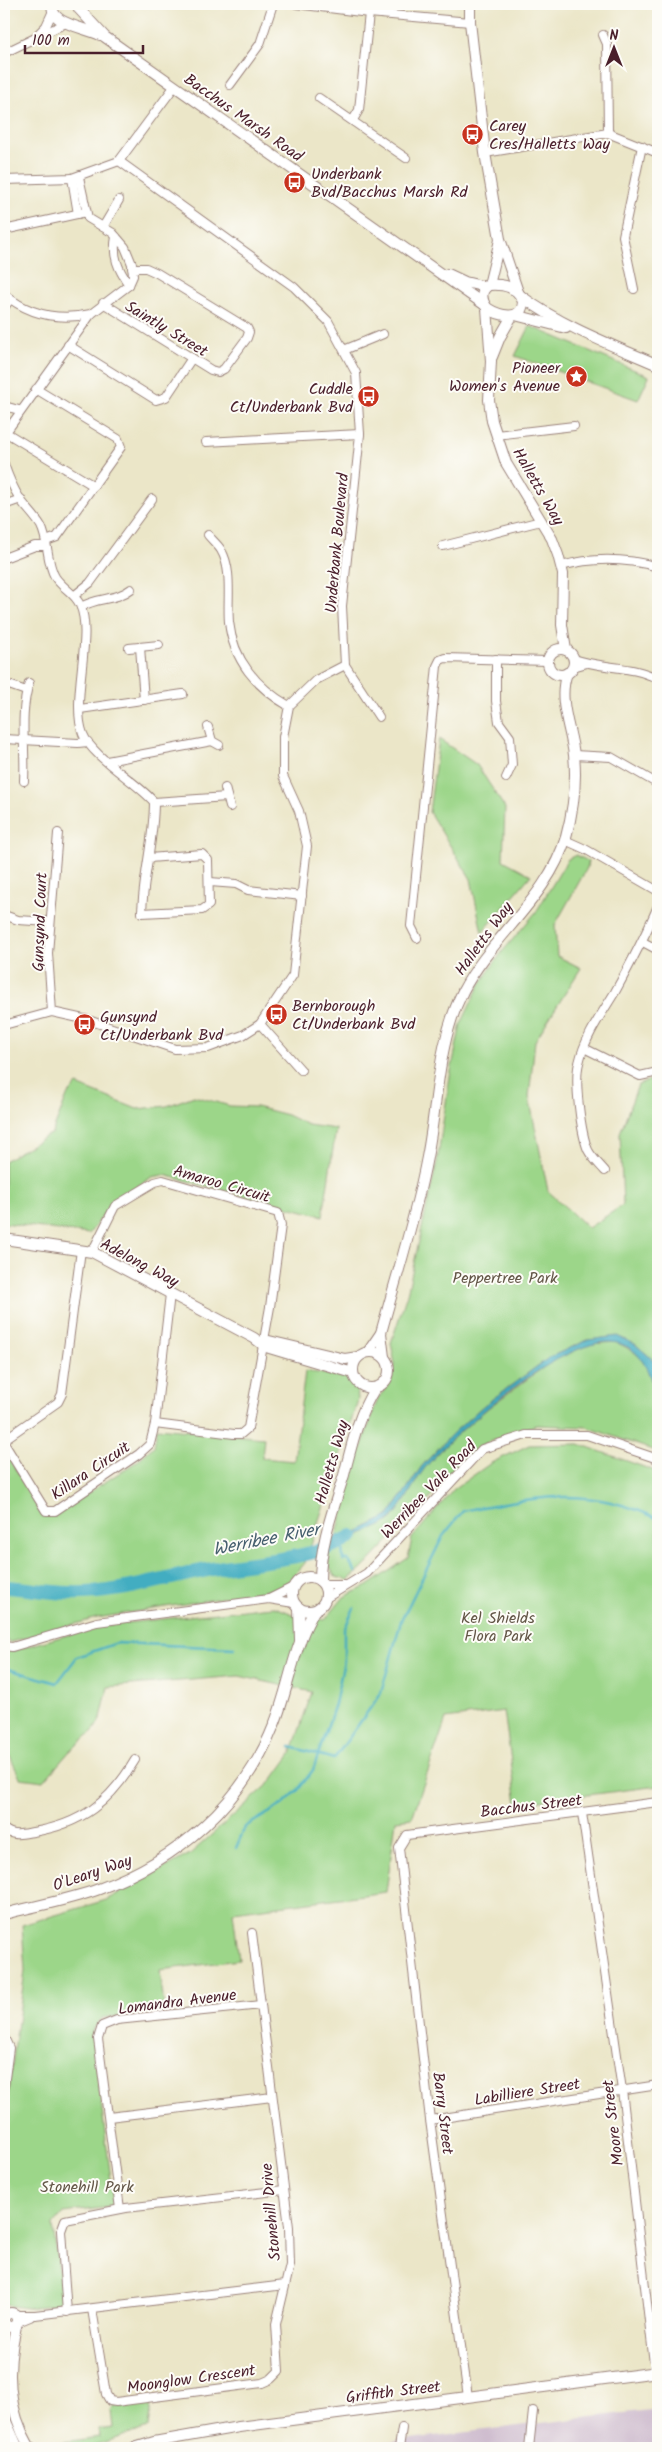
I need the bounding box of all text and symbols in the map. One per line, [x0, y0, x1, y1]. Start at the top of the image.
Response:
scale bar [25, 22, 142, 54]
north arrow [590, 22, 640, 72]
text: N [610, 25, 619, 47]
text: 100 m [32, 29, 70, 53]
street label: Bacchus Marsh Road [178, 68, 309, 169]
place label: Carey Cres/Halletts Way [489, 114, 610, 157]
bus stop icon: Carey Cres/Halletts Way [461, 122, 485, 146]
place label: Underbank Bvd/Bacchus Marsh Rd [311, 162, 469, 205]
bus stop icon: Underbank Bvd/Bacchus Marsh Rd [283, 170, 307, 194]
street label: Saintly Street [120, 295, 213, 364]
place label: Pioneer Women's Avenue [449, 356, 562, 399]
place icon: Pioneer Women's Avenue [564, 364, 588, 388]
place label: Cuddle Ct/Underbank Bvd [230, 377, 354, 420]
bus stop icon: Cuddle Ct/Underbank Bvd [357, 385, 381, 409]
street label: Halletts Way [505, 443, 570, 531]
street label: Underbank Boulevard [319, 471, 356, 614]
street label: Gunsynd Court [26, 871, 55, 972]
street label: Halletts Way [449, 896, 520, 981]
place label: Bernborough Ct/Underbank Bvd [292, 994, 416, 1037]
bus stop icon: Bernborough Ct/Underbank Bvd [264, 1002, 288, 1026]
place label: Gunsynd Ct/Underbank Bvd [100, 1005, 224, 1048]
bus stop icon: Gunsynd Ct/Underbank Bvd [72, 1013, 96, 1037]
street label: Amaroo Circuit [170, 1159, 274, 1210]
street label: Adelong Way [95, 1232, 184, 1295]
park label: Peppertree Park [453, 1266, 558, 1291]
street label: Halletts Way [309, 1417, 357, 1507]
street label: Werribee Vale Road [375, 1434, 484, 1545]
street label: Killara Circuit [46, 1435, 136, 1507]
water label: Werribee River [211, 1515, 326, 1565]
park label: Kel Shields Flora Park [461, 1606, 535, 1649]
street label: Bacchus Street [479, 1788, 584, 1825]
street label: O'Leary Way [50, 1848, 136, 1899]
street label: Lomandra Avenue [117, 1983, 238, 2022]
street label: Barry Street [425, 2071, 460, 2157]
street label: Labilliere Street [473, 2072, 583, 2113]
street label: Moore Street [596, 2078, 631, 2167]
street label: Stonehill Drive [255, 2162, 288, 2262]
park label: Stonehill Park [40, 2175, 134, 2200]
street label: Moonglow Crescent [125, 2358, 258, 2401]
street label: Griffith Street [344, 2374, 443, 2411]

